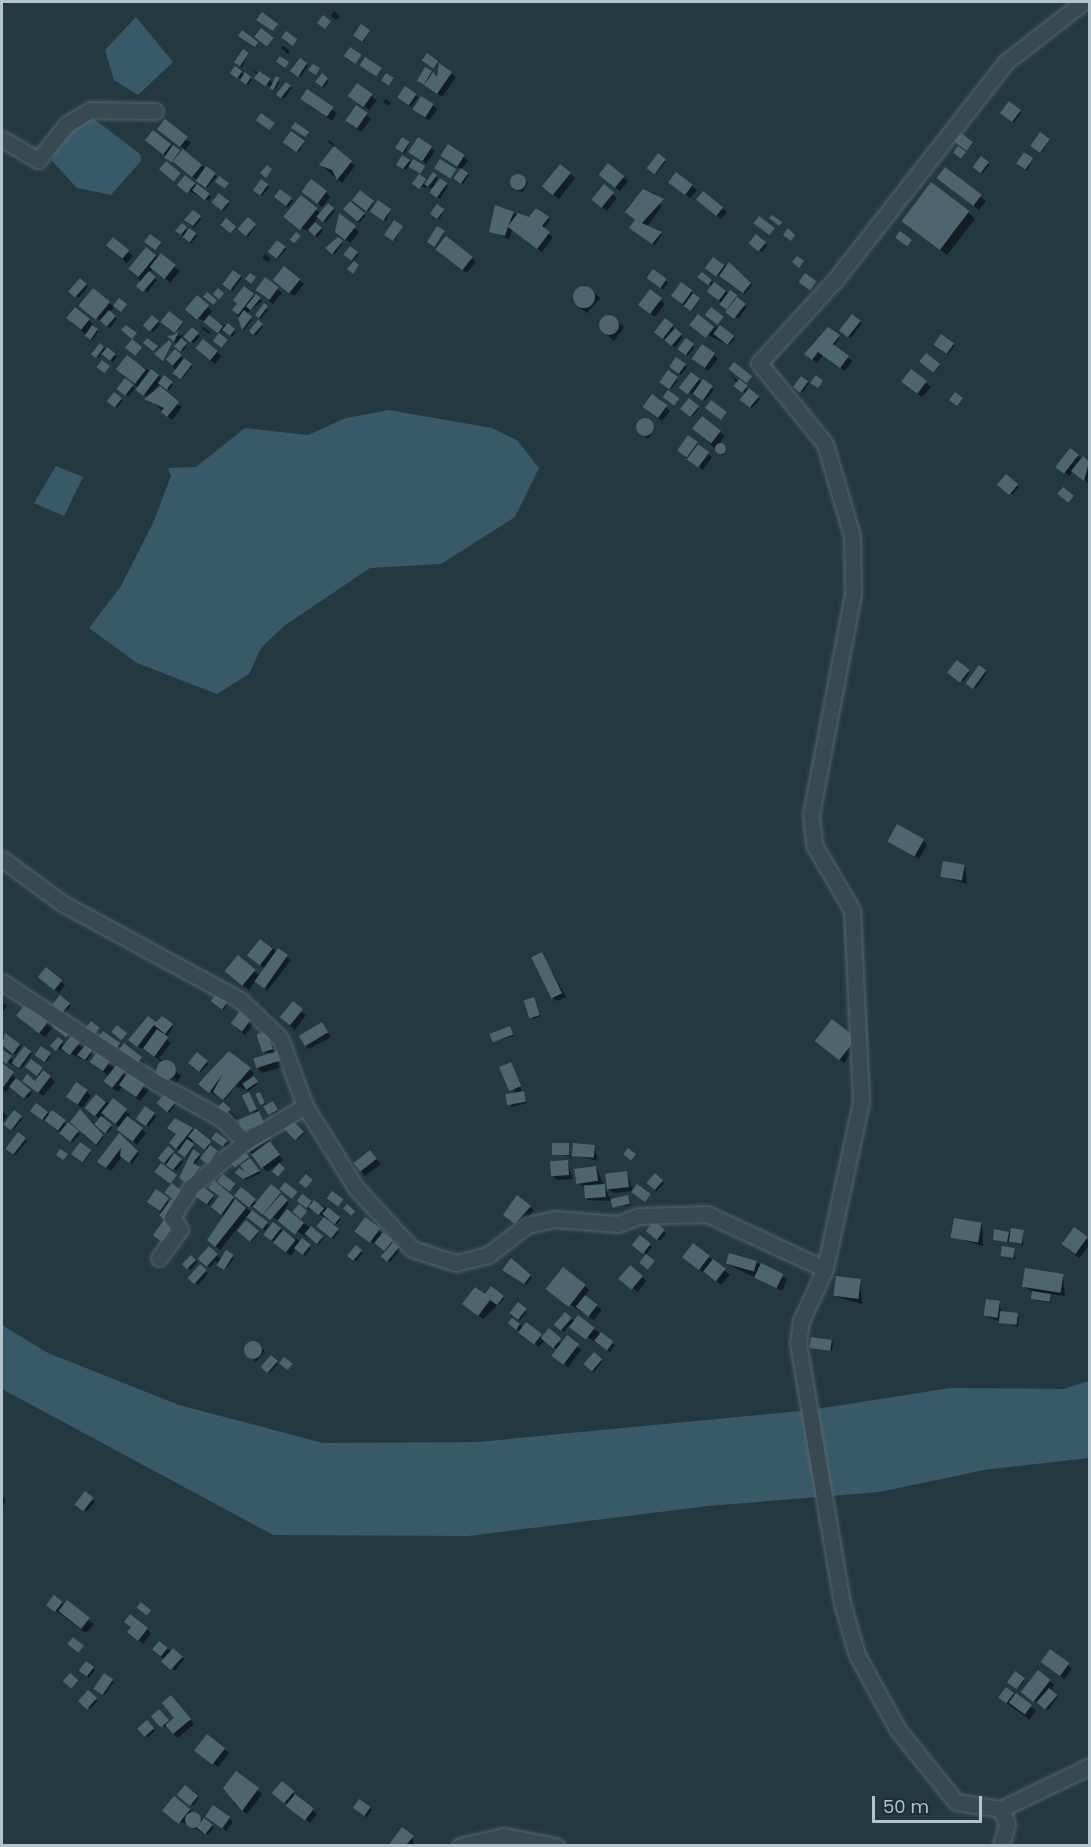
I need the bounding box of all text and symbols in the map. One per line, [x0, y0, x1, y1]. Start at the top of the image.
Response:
scale bar [875, 1784, 984, 1822]
text: 50 m [883, 1794, 929, 1819]

